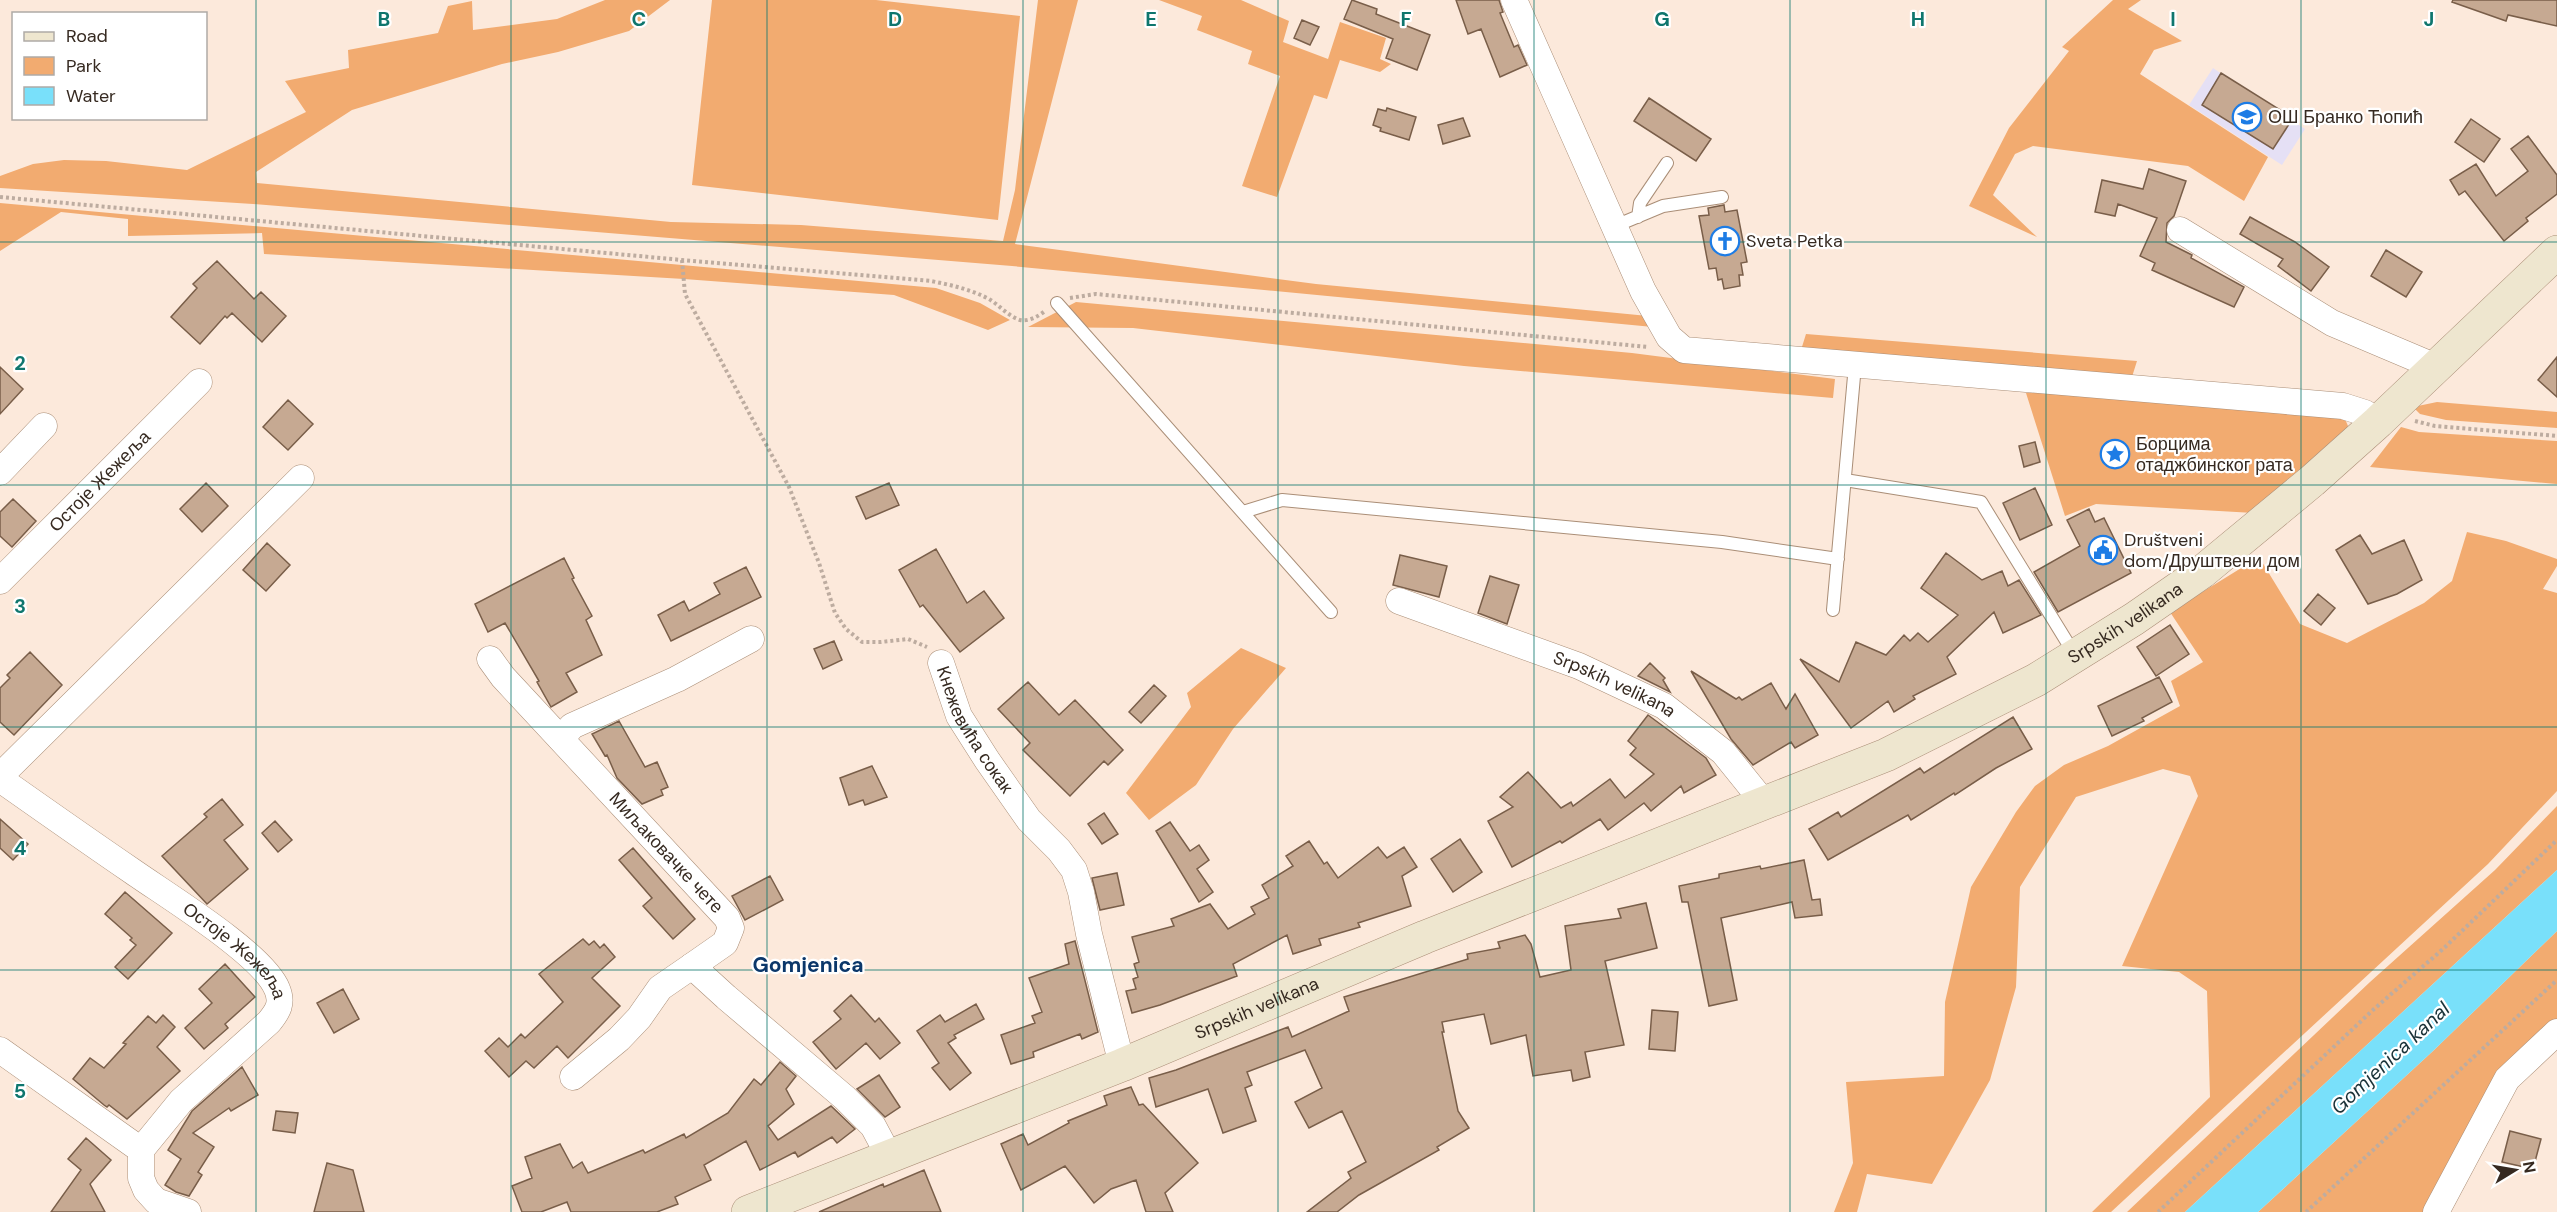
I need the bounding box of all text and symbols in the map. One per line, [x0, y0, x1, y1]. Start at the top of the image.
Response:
text: B [378, 6, 390, 32]
text: C [632, 6, 646, 32]
text: D [888, 6, 902, 32]
text: E [1145, 6, 1157, 32]
text: F [1400, 6, 1412, 32]
text: G [1654, 6, 1670, 32]
text: H [1911, 6, 1925, 32]
text: I [2170, 6, 2176, 32]
text: J [2424, 6, 2434, 32]
legend [12, 12, 207, 120]
text: Road [66, 24, 108, 48]
text: Park [66, 54, 102, 78]
text: Water [66, 84, 116, 108]
school or university icon: ОШ Бранко Ћопић [2231, 101, 2263, 133]
place label: ОШ Бранко Ћопић [2268, 105, 2423, 129]
church icon: Sveta Petka [1709, 225, 1741, 257]
place label: Sveta Petka [1746, 229, 1843, 253]
text: 2 [14, 350, 26, 376]
street label: Остоје Жежеља [44, 425, 156, 537]
place label: Борцима отаджбинског рата [2136, 432, 2294, 477]
place icon: Борцима отаджбинског рата [2099, 438, 2131, 470]
place label: Društveni dom/Друштвени дом [2124, 528, 2300, 573]
public building icon: Društveni dom/Друштвени дом [2087, 534, 2119, 566]
street label: Srpskih velikana [2063, 577, 2188, 669]
text: 3 [14, 593, 26, 619]
street label: Srpskih velikana [1550, 646, 1681, 723]
street label: Кнежевића сокак [931, 663, 1019, 798]
street label: Миљаковачке чете [604, 787, 729, 919]
text: 4 [14, 835, 27, 861]
street label: Остоје Жежеља [178, 897, 292, 1003]
district label: Gomjenica [752, 951, 864, 979]
street label: Srpskih velikana [1191, 971, 1322, 1045]
water label: Gomjenica kanal [2325, 996, 2455, 1120]
text: 5 [14, 1078, 26, 1104]
north arrow [2485, 1140, 2545, 1200]
text: N [2518, 1160, 2541, 1175]

